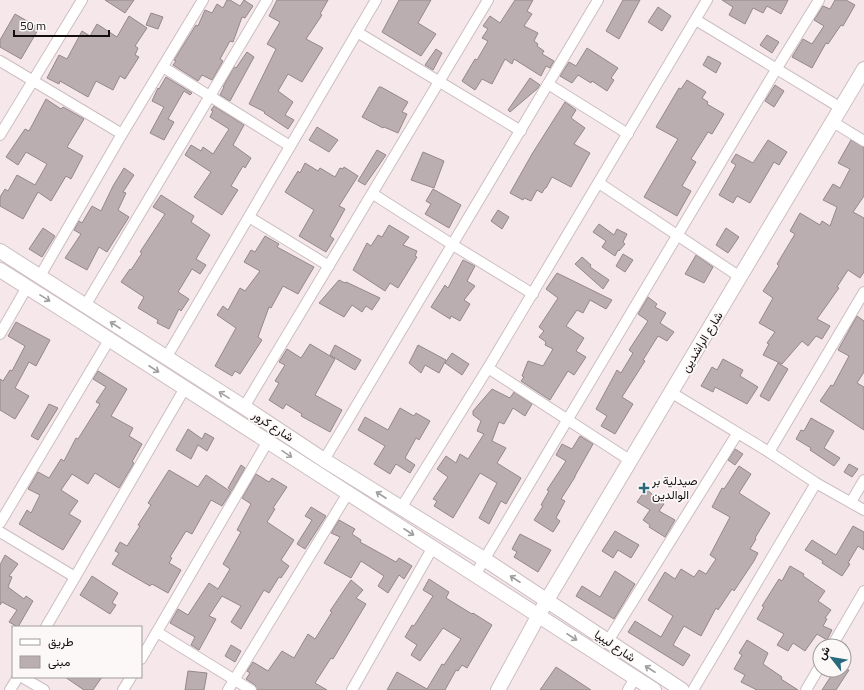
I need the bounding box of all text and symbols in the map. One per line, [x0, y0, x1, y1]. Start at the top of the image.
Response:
scale bar [14, 12, 109, 38]
text: 50 m [20, 16, 46, 35]
one-way arrow [39, 295, 51, 303]
street label: شارع الراشدين [676, 308, 727, 376]
one-way arrow [110, 321, 121, 329]
one-way arrow [148, 365, 160, 373]
one-way arrow [218, 390, 230, 398]
street label: شارع كرور [248, 405, 298, 446]
one-way arrow [282, 450, 293, 458]
place label: صيدلية بر الوالدين [651, 471, 698, 504]
marker: صيدلية بر الوالدين [639, 483, 649, 493]
one-way arrow [376, 491, 387, 499]
one-way arrow [403, 527, 414, 536]
one-way arrow [509, 575, 520, 584]
street label: شارع ليبيا [591, 625, 640, 666]
legend [12, 626, 142, 678]
text: طريق [48, 632, 74, 651]
one-way arrow [566, 633, 578, 641]
north arrow [812, 638, 852, 678]
text: ش [813, 643, 834, 663]
text: مبنى [48, 652, 70, 671]
one-way arrow [645, 665, 656, 673]

